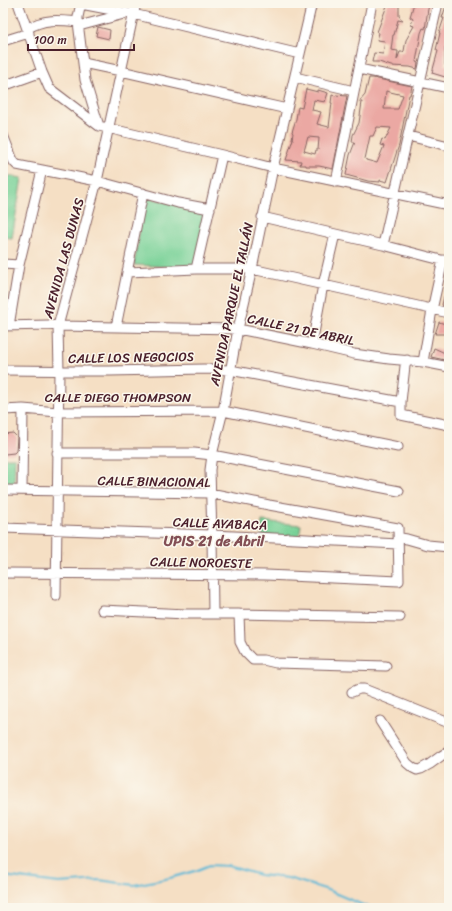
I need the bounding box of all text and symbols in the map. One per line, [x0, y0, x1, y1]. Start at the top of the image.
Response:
scale bar [28, 26, 134, 52]
text: 100 m [34, 29, 67, 51]
street label: AVENIDA LAS DUNAS [36, 195, 91, 322]
street label: AVENIDA PARQUE EL TALLÁN [203, 220, 260, 389]
street label: CALLE 21 DE ABRIL [245, 307, 356, 352]
street label: CALLE LOS NEGOCIOS [68, 345, 194, 370]
street label: CALLE DIEGO THOMPSON [45, 386, 191, 409]
street label: CALLE BINACIONAL [97, 469, 211, 494]
street label: CALLE AYABACA [172, 510, 267, 537]
district label: UPIS 21 de Abril [164, 529, 265, 554]
street label: CALLE NOROESTE [150, 550, 253, 575]

